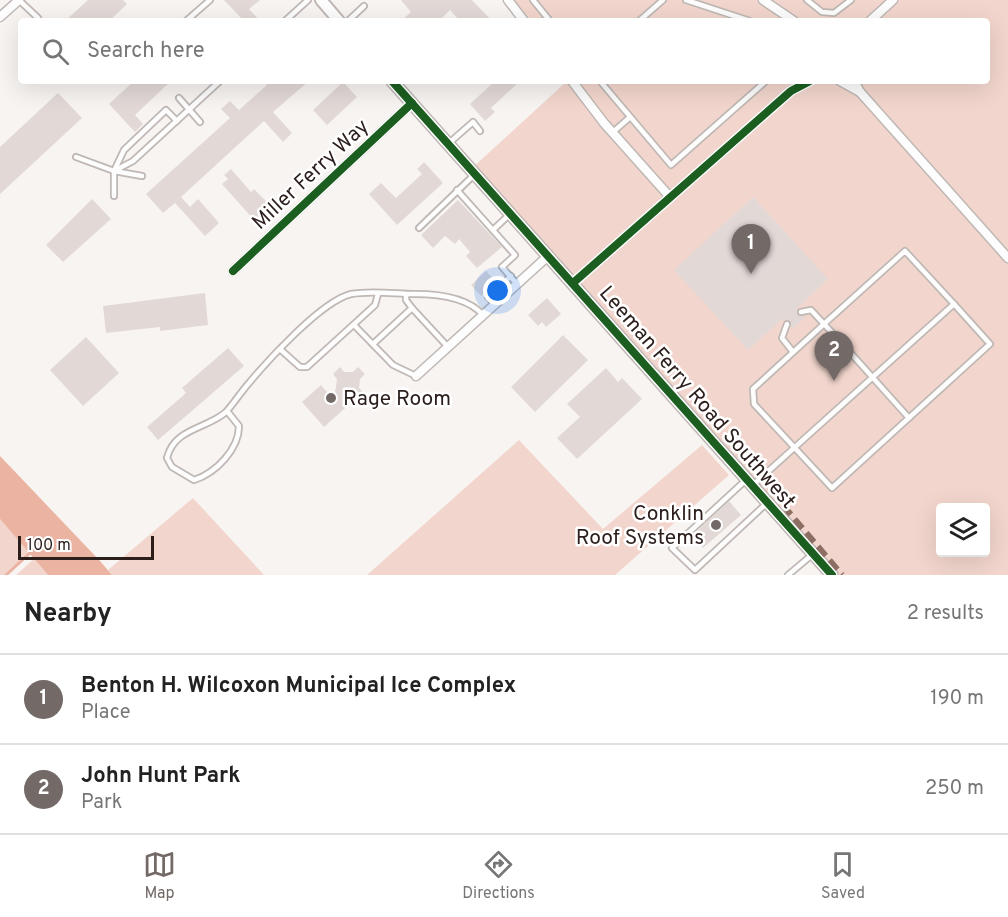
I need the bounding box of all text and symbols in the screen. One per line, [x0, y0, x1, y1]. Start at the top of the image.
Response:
search box [18, 18, 990, 84]
icon: search [39, 35, 72, 68]
text: Search here [87, 38, 205, 65]
street label: Miller Ferry Way [247, 114, 375, 236]
pin: 1 [732, 224, 771, 274]
your location [483, 276, 512, 305]
street label: Leeman Ferry Road Southwest [593, 281, 801, 515]
pin: 2 [814, 332, 854, 381]
place label: Rage Room [343, 386, 451, 413]
marker: Rage Room [324, 391, 338, 405]
place label: Conklin Roof Systems [576, 501, 704, 552]
map controls [936, 503, 990, 557]
button: layers [936, 503, 990, 557]
marker: Conklin Roof Systems [709, 518, 723, 532]
scale bar [18, 533, 154, 560]
text: 100 m [27, 536, 71, 556]
text: Nearby [24, 598, 112, 631]
text: 2 results [907, 601, 984, 627]
text: Benton H. Wilcoxon Municipal Ice Complex [81, 673, 516, 700]
text: 1 [40, 686, 48, 712]
text: 190 m [930, 686, 984, 712]
text: Place [81, 700, 131, 726]
text: John Hunt Park [81, 763, 240, 790]
text: 2 [37, 776, 50, 802]
text: 250 m [925, 776, 984, 802]
text: Park [81, 790, 122, 816]
tab: Map [143, 848, 176, 904]
tab: Directions [462, 848, 535, 904]
tab: Saved [821, 848, 865, 904]

